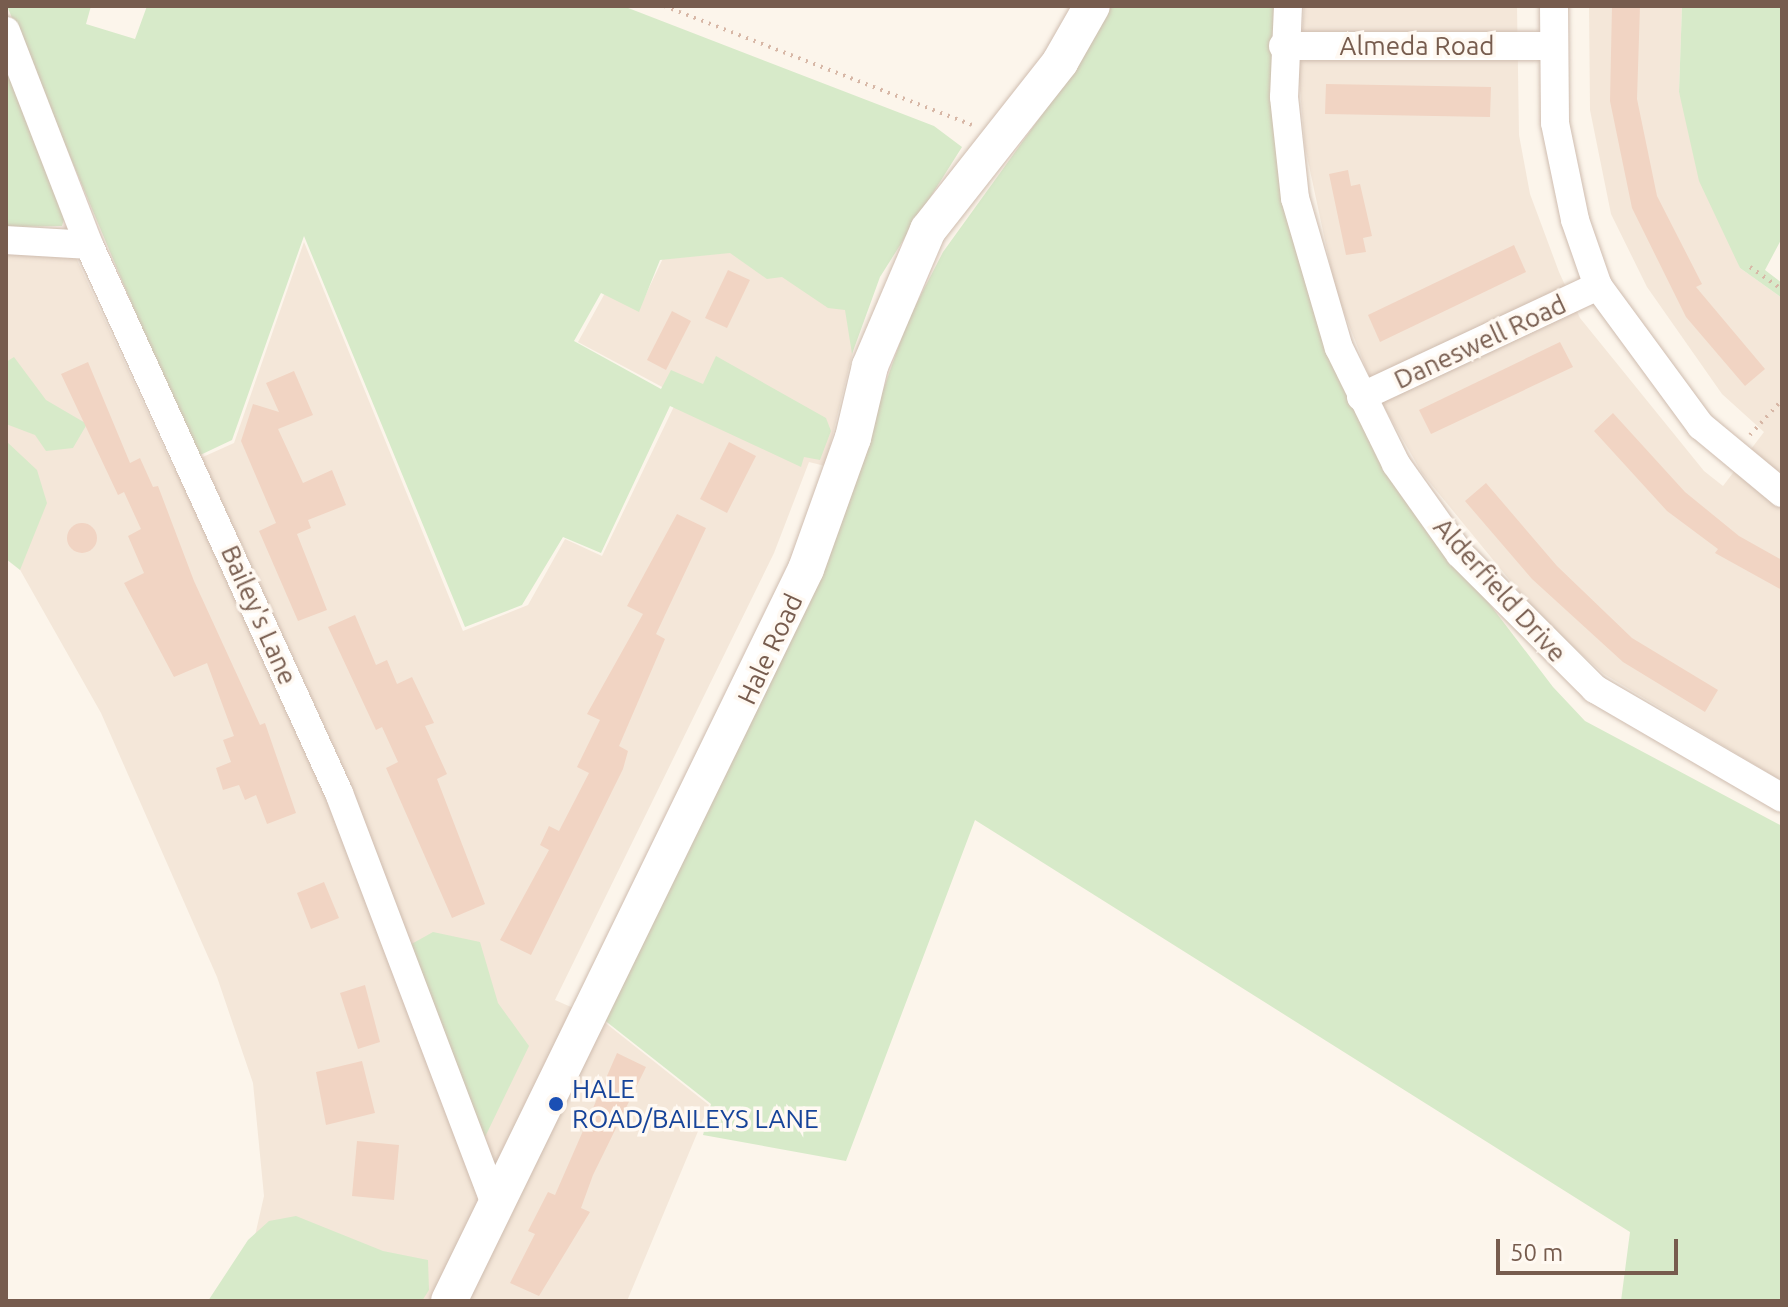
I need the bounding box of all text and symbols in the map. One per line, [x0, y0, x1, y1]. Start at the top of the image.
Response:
street label: Almeda Road [1340, 30, 1494, 62]
street label: Daneswell Road [1389, 289, 1571, 395]
street label: Alderfield Drive [1427, 512, 1573, 668]
street label: Bailey's Lane [214, 540, 304, 690]
street label: Hale Road [731, 589, 809, 709]
place label: HALE ROAD/BAILEYS LANE [572, 1073, 819, 1134]
marker: HALE ROAD/BAILEYS LANE [547, 1095, 565, 1113]
scale bar [1500, 1223, 1682, 1273]
text: 50 m [1510, 1239, 1563, 1266]

